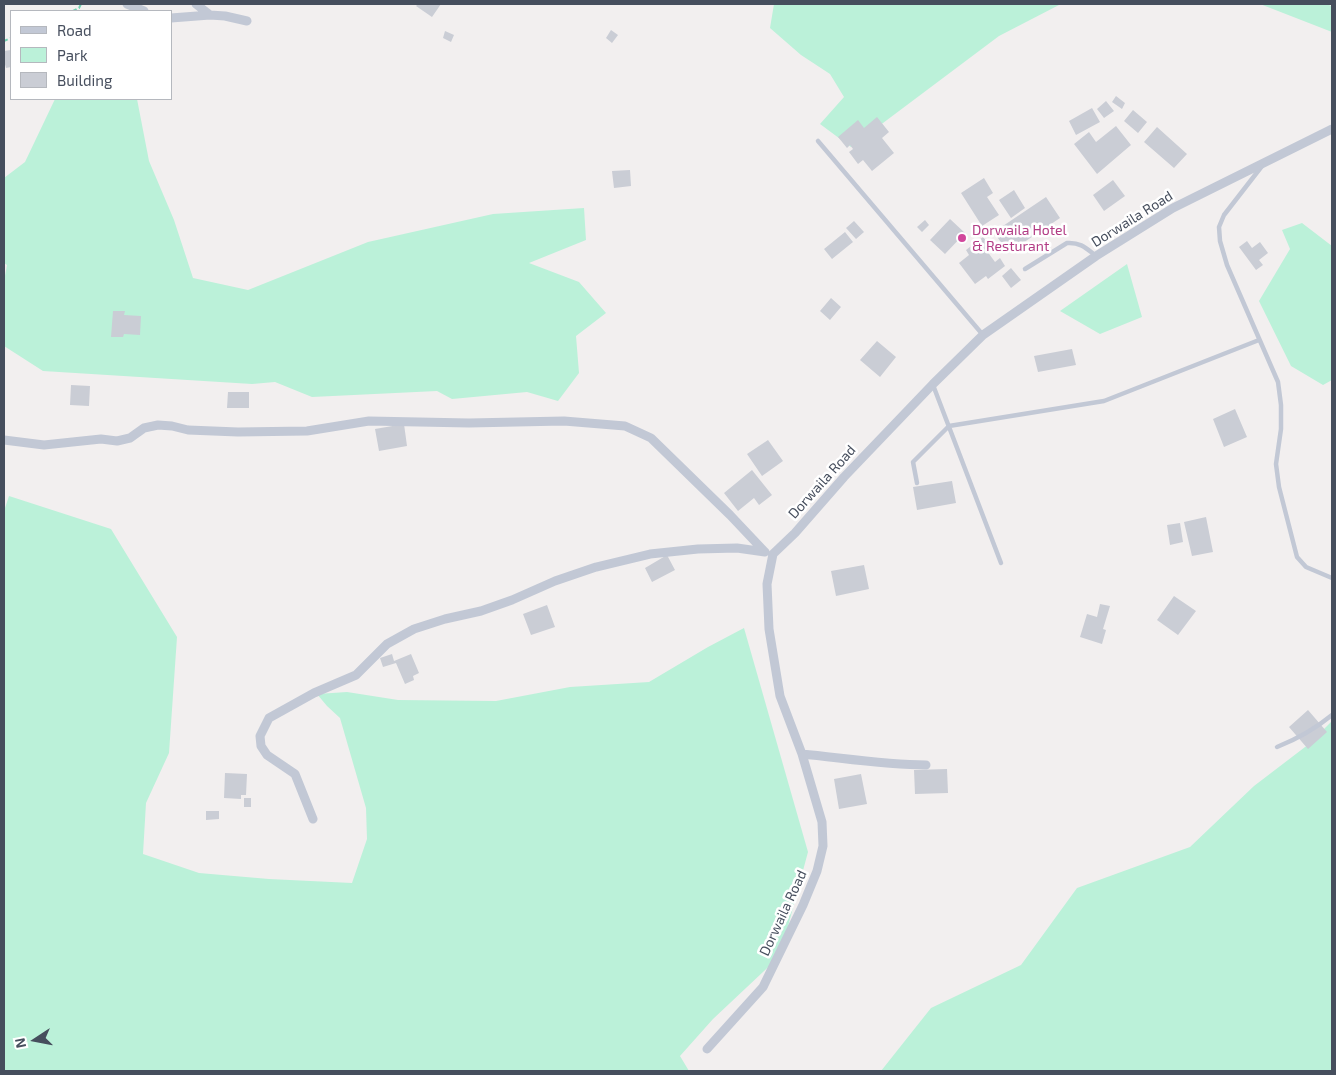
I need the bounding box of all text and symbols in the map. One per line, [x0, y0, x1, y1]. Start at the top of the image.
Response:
legend [10, 10, 172, 100]
text: Road [57, 21, 92, 39]
text: Park [57, 46, 88, 64]
text: Building [57, 71, 112, 89]
street label: Dorwaila Road [1088, 187, 1176, 251]
place label: Dorwaila Hotel & Resturant [972, 222, 1067, 254]
marker: Dorwaila Hotel & Resturant [956, 232, 968, 244]
street label: Dorwaila Road [785, 442, 859, 522]
street label: Dorwaila Road [756, 867, 810, 959]
north arrow [10, 1015, 60, 1065]
text: N [10, 1036, 29, 1050]

